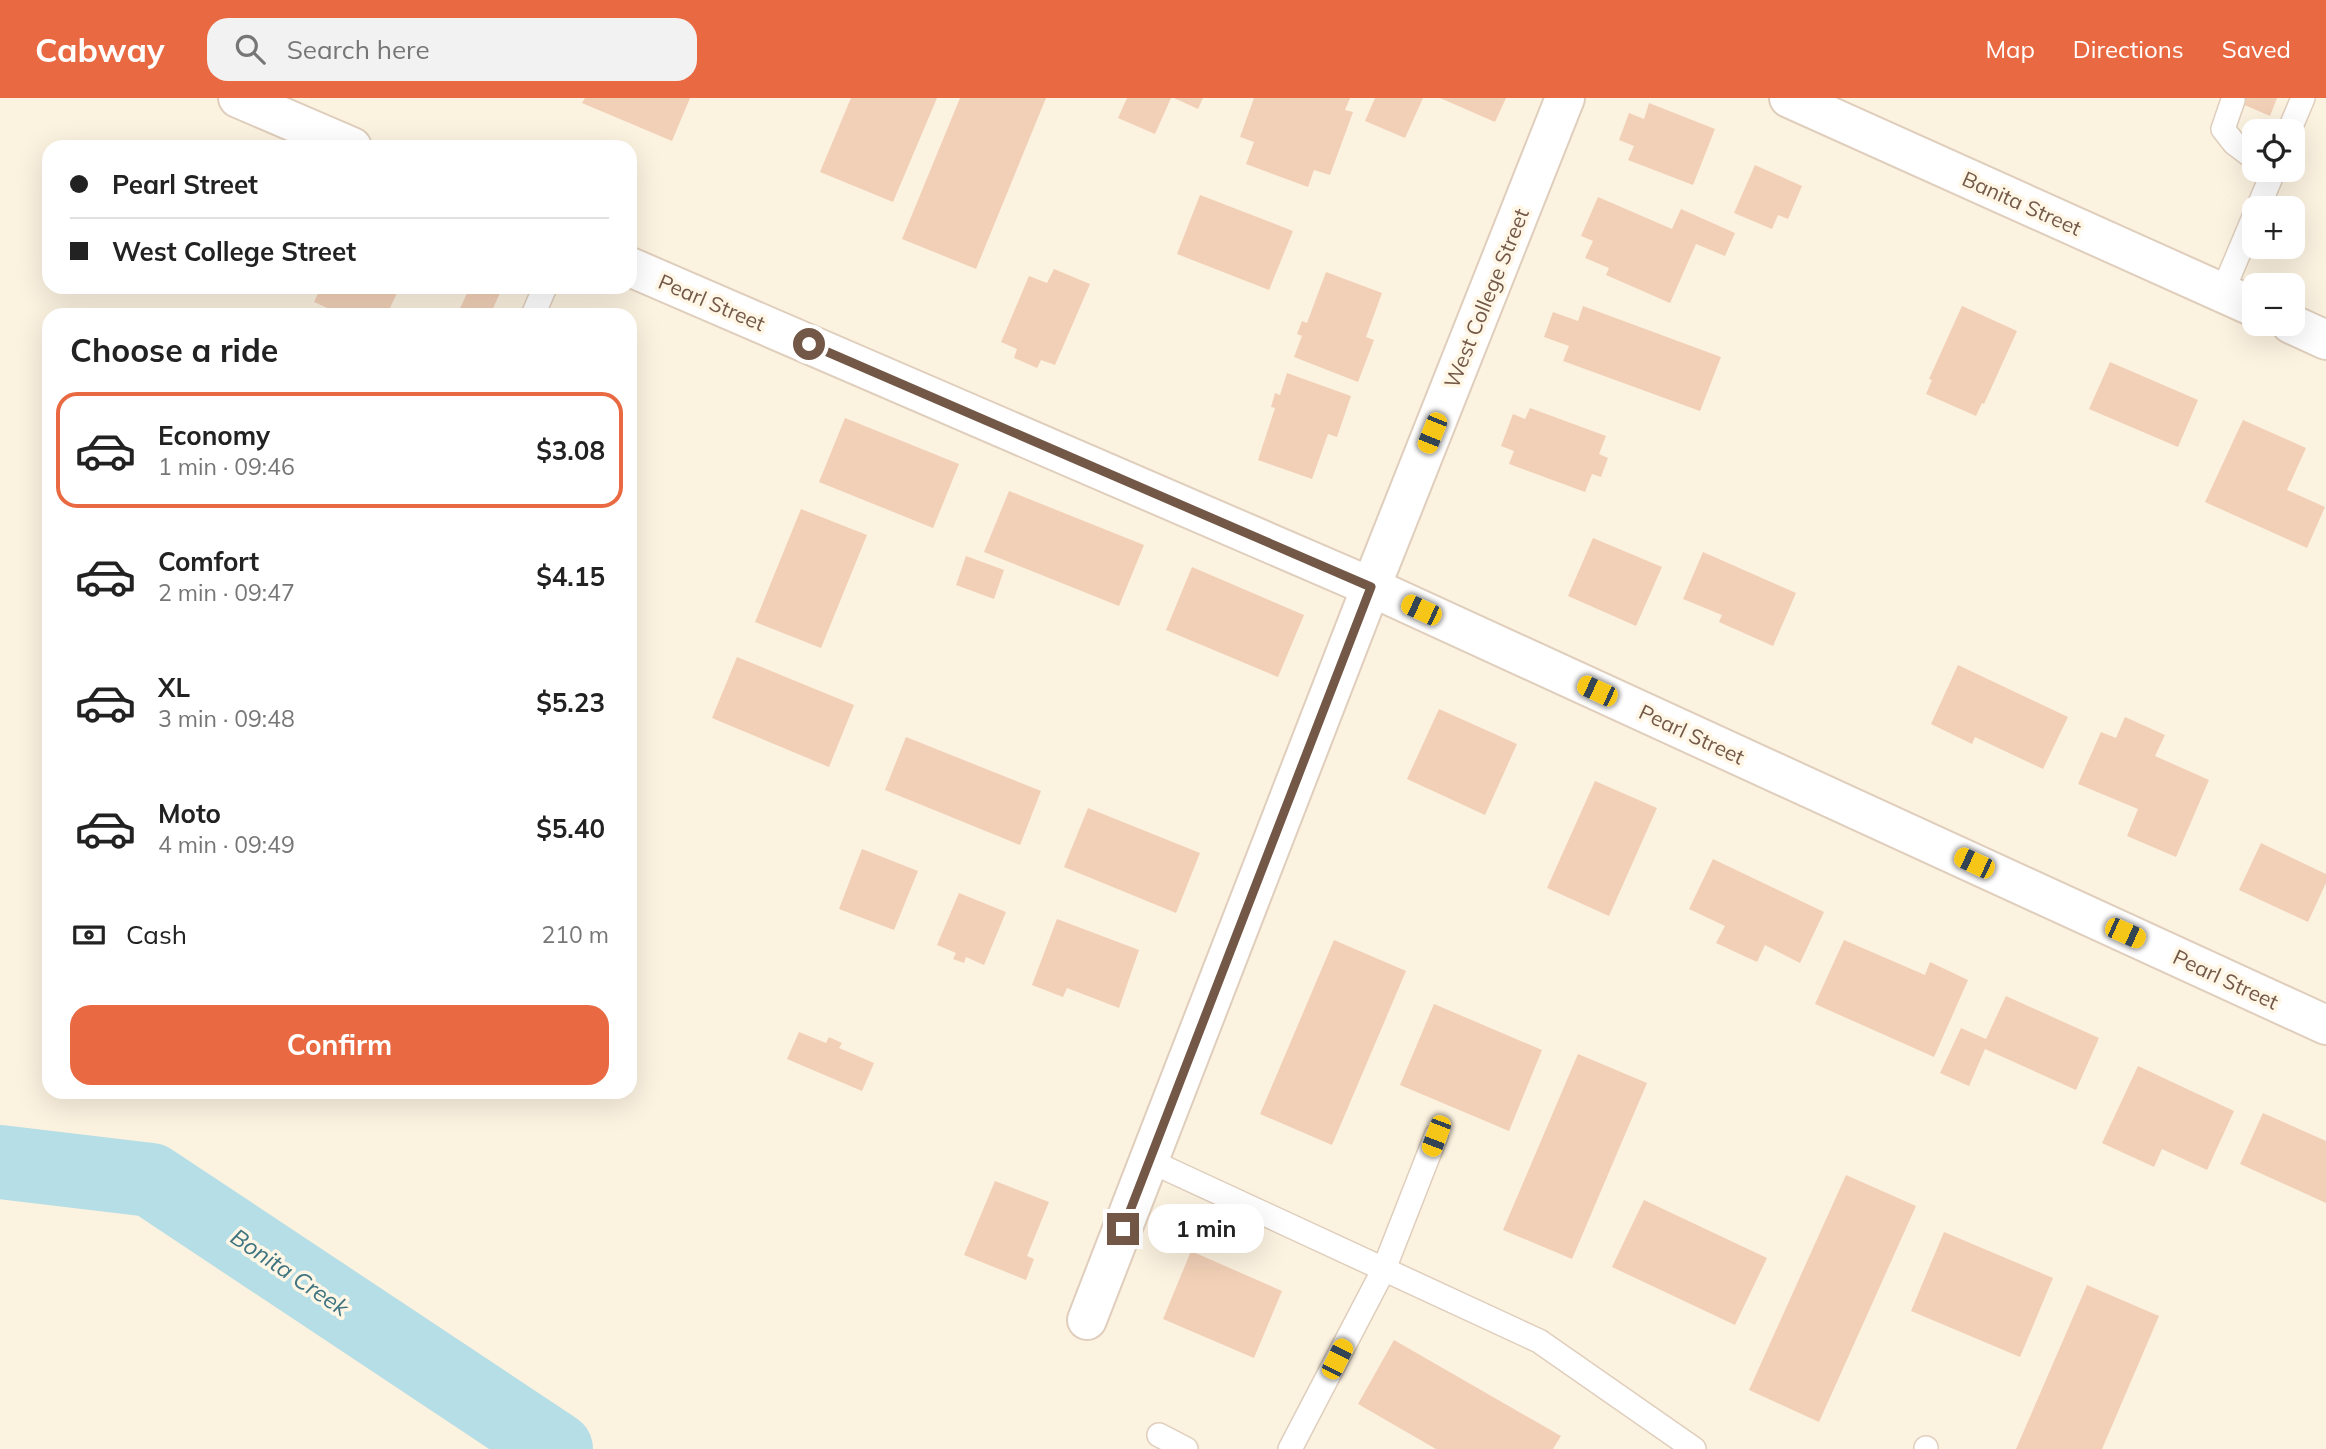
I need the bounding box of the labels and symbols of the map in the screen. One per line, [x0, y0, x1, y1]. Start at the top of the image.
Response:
street label: Banita Street [1958, 165, 2086, 241]
street label: West College Street [1438, 204, 1534, 392]
street label: Pearl Street [655, 268, 769, 336]
route start [793, 328, 825, 360]
car [1415, 410, 1450, 456]
car [1398, 592, 1445, 628]
car [1574, 673, 1621, 709]
street label: Pearl Street [1635, 698, 1749, 770]
car [1951, 845, 1998, 881]
car [2102, 915, 2149, 951]
street label: Pearl Street [2169, 943, 2283, 1015]
car [1419, 1113, 1454, 1159]
callout: 1 min [1148, 1204, 1263, 1254]
route end [1107, 1213, 1139, 1245]
water label: Bonita Creek [225, 1222, 356, 1323]
car [1319, 1336, 1356, 1382]

